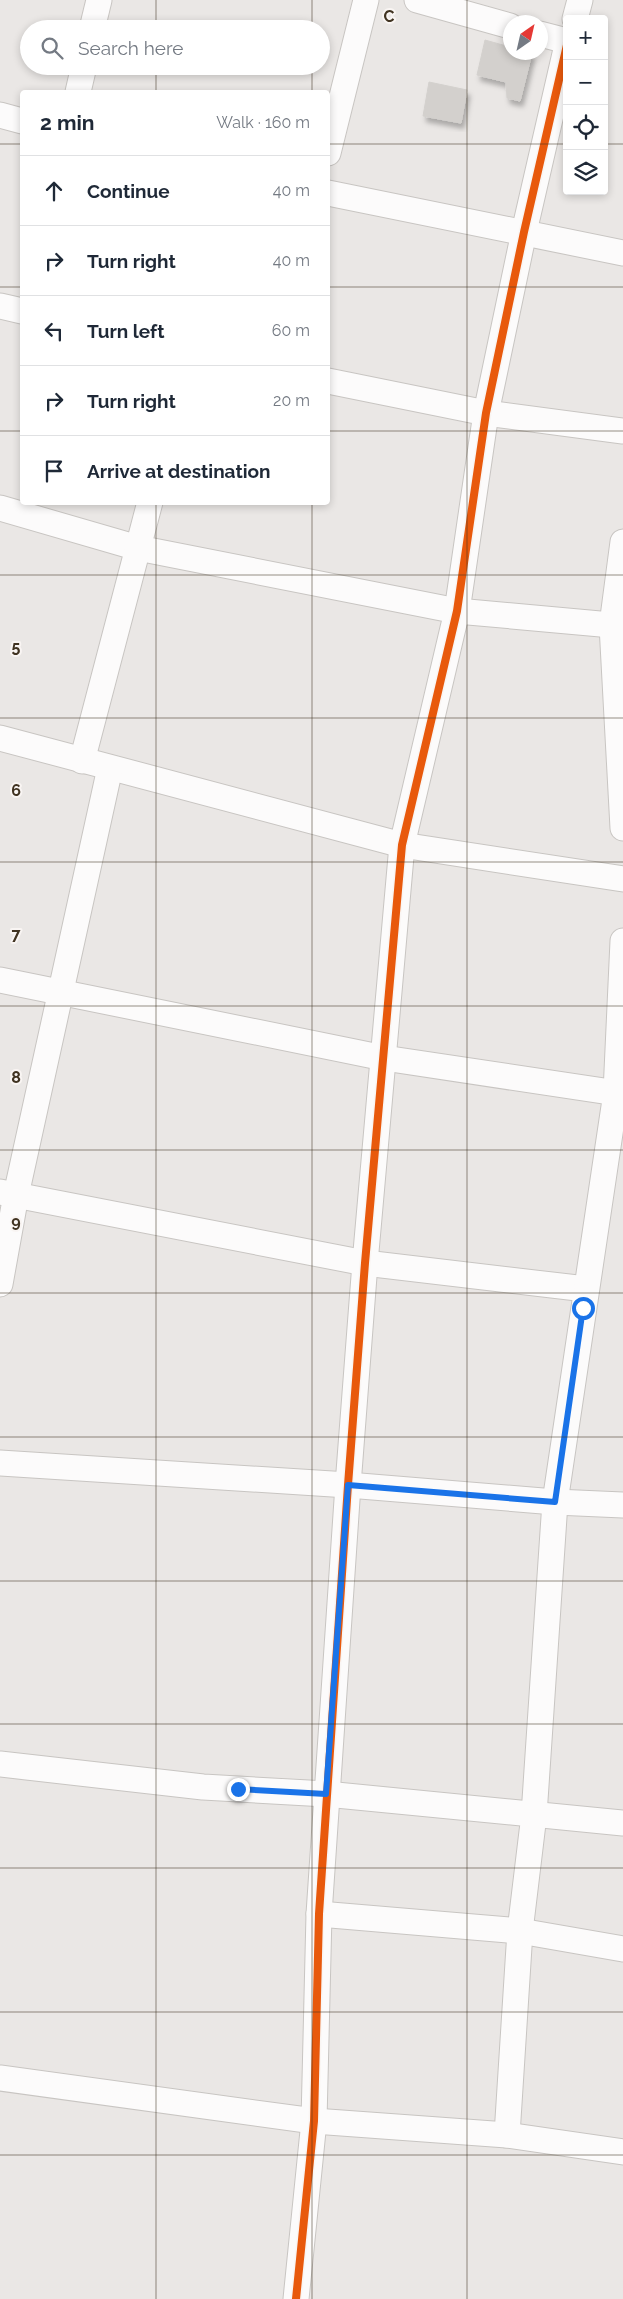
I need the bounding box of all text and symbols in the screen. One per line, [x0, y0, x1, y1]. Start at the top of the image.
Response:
text: C [384, 7, 395, 26]
north arrow [503, 15, 548, 60]
map controls [563, 15, 608, 195]
button: + [563, 15, 608, 60]
search box [20, 20, 330, 75]
icon: search [38, 34, 66, 62]
text: Search here [78, 37, 184, 59]
button: − [563, 60, 608, 105]
button: locate [563, 105, 608, 150]
text: 2 min [40, 110, 94, 135]
text: Walk · 160 m [216, 113, 310, 132]
button: layers [563, 150, 608, 195]
icon: ahead [40, 177, 68, 205]
text: Continue [87, 180, 170, 202]
text: 40 m [273, 181, 310, 200]
icon: right [40, 247, 68, 275]
text: Turn right [87, 250, 176, 272]
text: 40 m [273, 251, 310, 270]
icon: left [40, 317, 68, 345]
text: Turn left [87, 320, 164, 342]
text: 60 m [272, 321, 310, 340]
icon: right [40, 387, 68, 415]
text: Turn right [87, 390, 176, 412]
text: 20 m [273, 391, 310, 410]
icon: arrive [40, 457, 68, 485]
text: Arrive at destination [87, 460, 271, 482]
text: 5 [12, 637, 21, 656]
text: 6 [11, 781, 21, 800]
text: 7 [12, 925, 21, 944]
text: 8 [11, 1068, 21, 1087]
text: 9 [11, 1212, 21, 1231]
route start [572, 1297, 595, 1320]
route end [227, 1778, 250, 1801]

